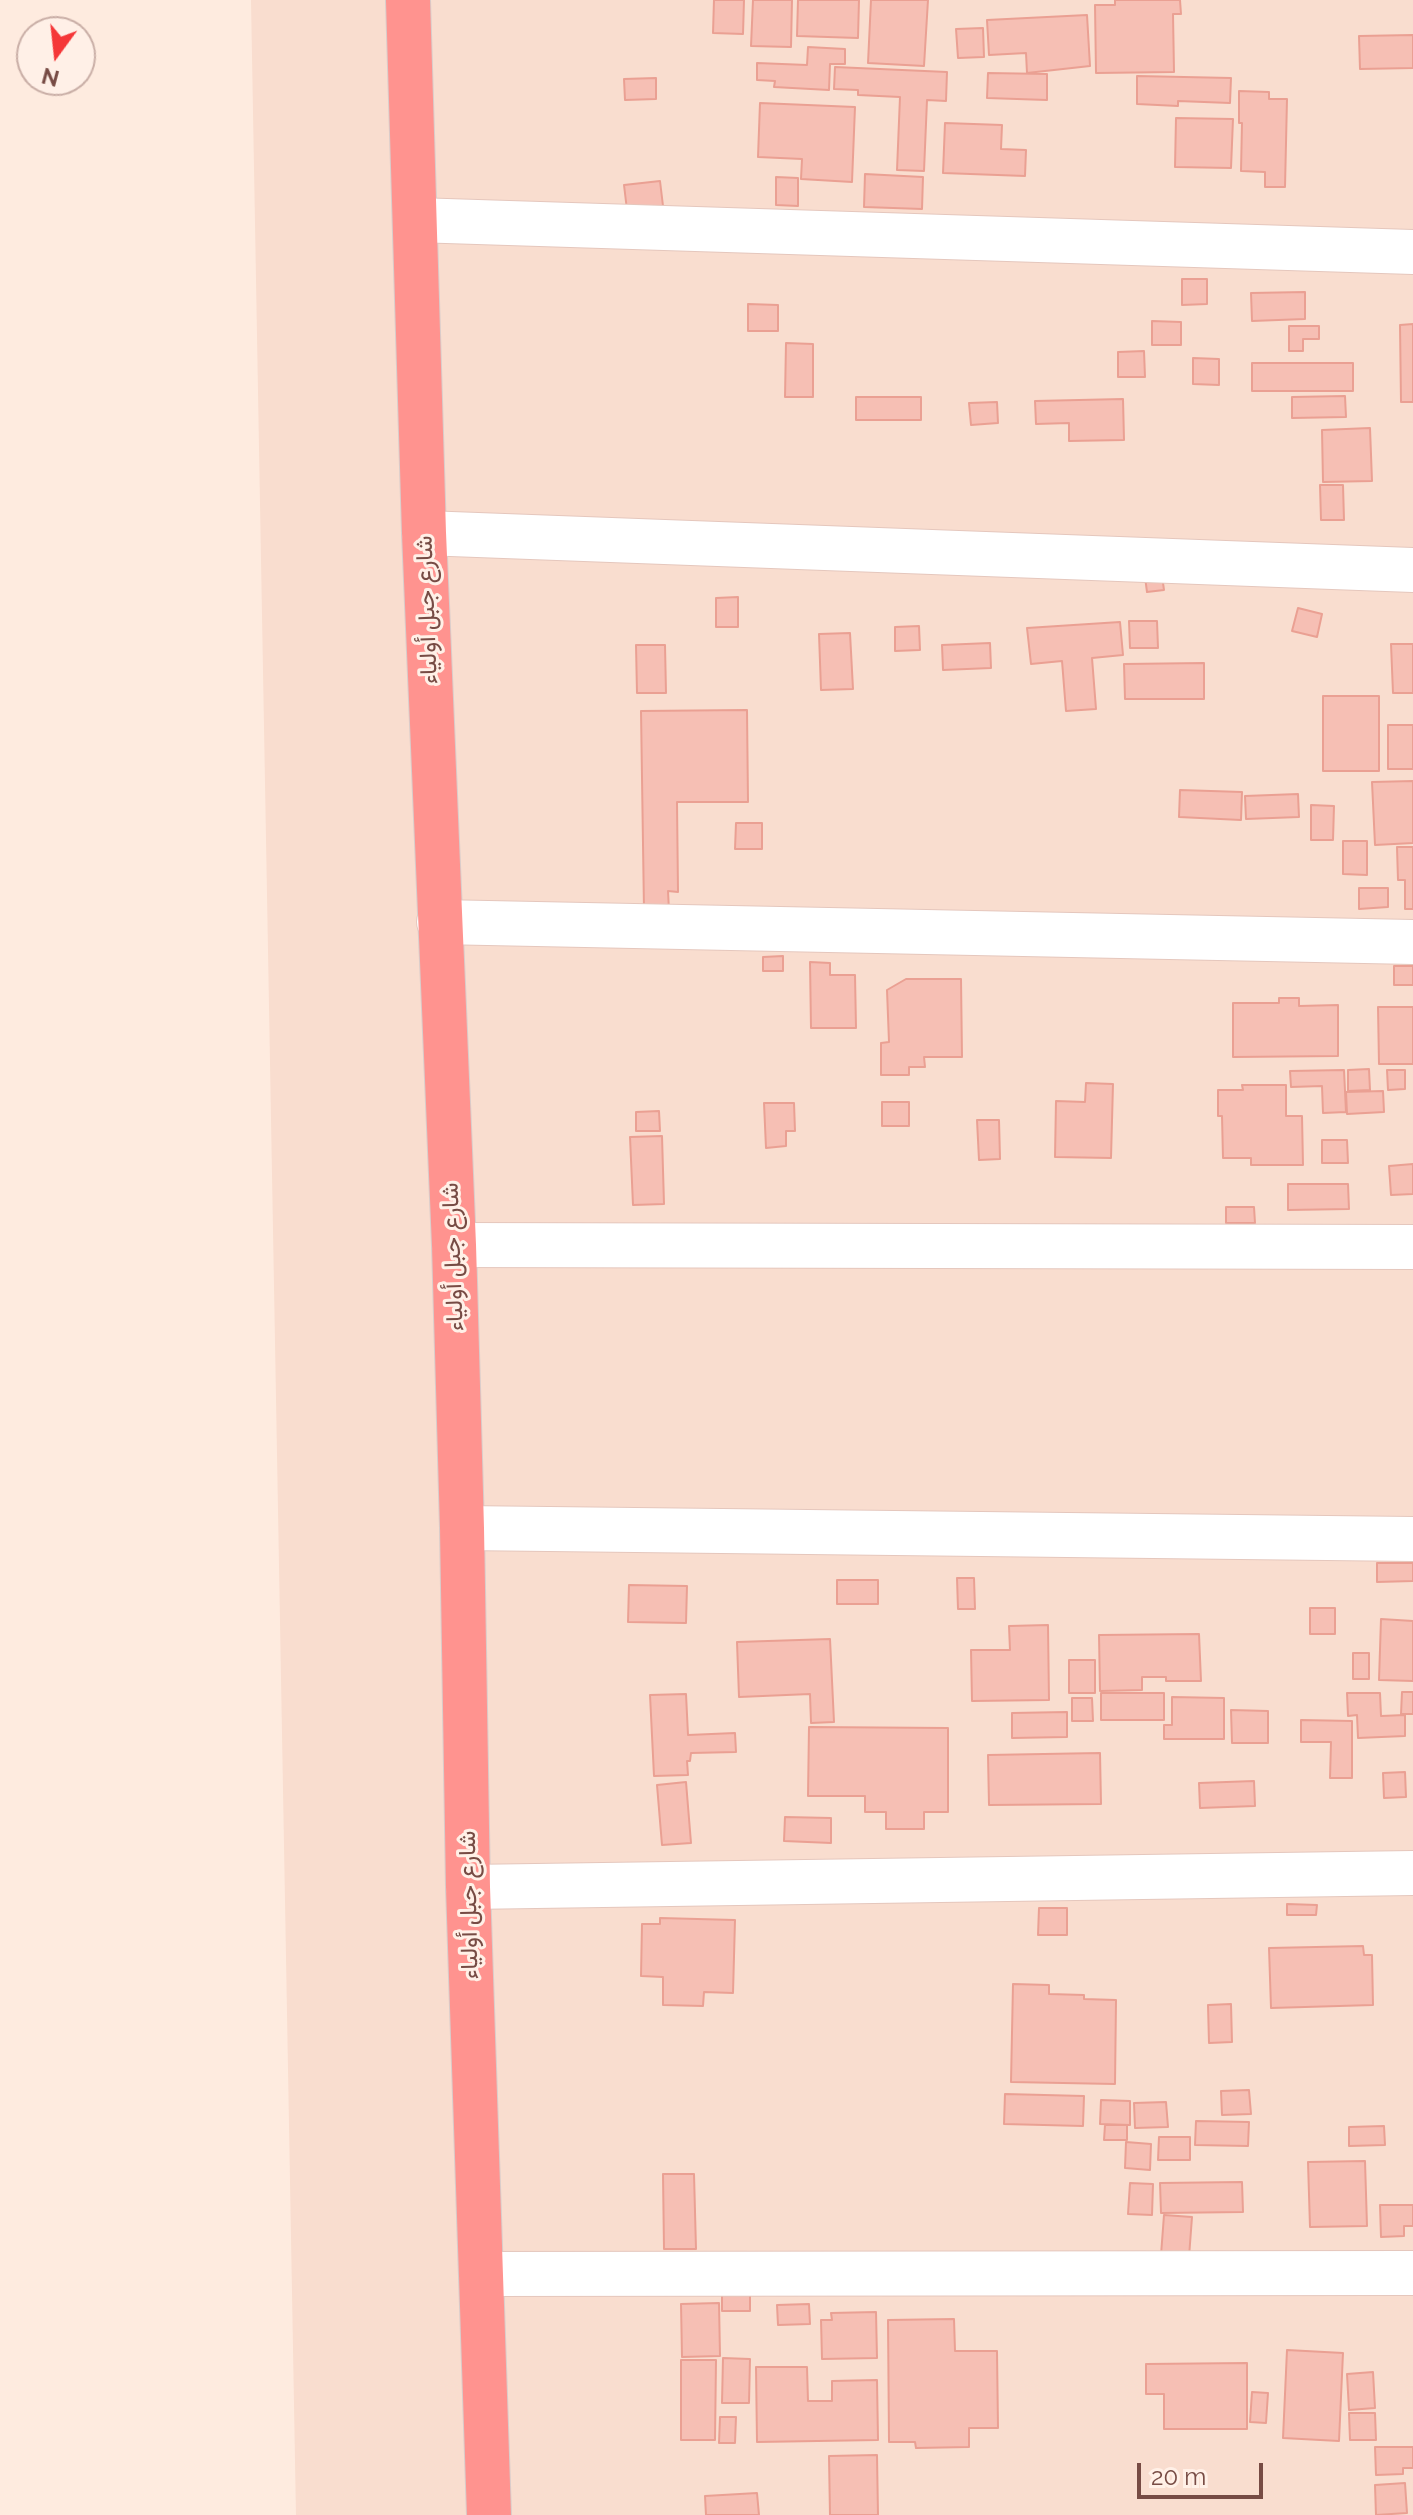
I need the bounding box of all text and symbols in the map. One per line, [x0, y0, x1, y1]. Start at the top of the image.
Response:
north arrow [16, 16, 96, 96]
text: N [39, 63, 62, 92]
street label: شارع جبل أولياء [410, 535, 444, 685]
street label: شارع جبل أولياء [436, 1182, 470, 1332]
street label: شارع جبل أولياء [453, 1830, 485, 1980]
scale bar [1141, 2447, 1267, 2497]
text: 20 m [1151, 2462, 1206, 2491]

